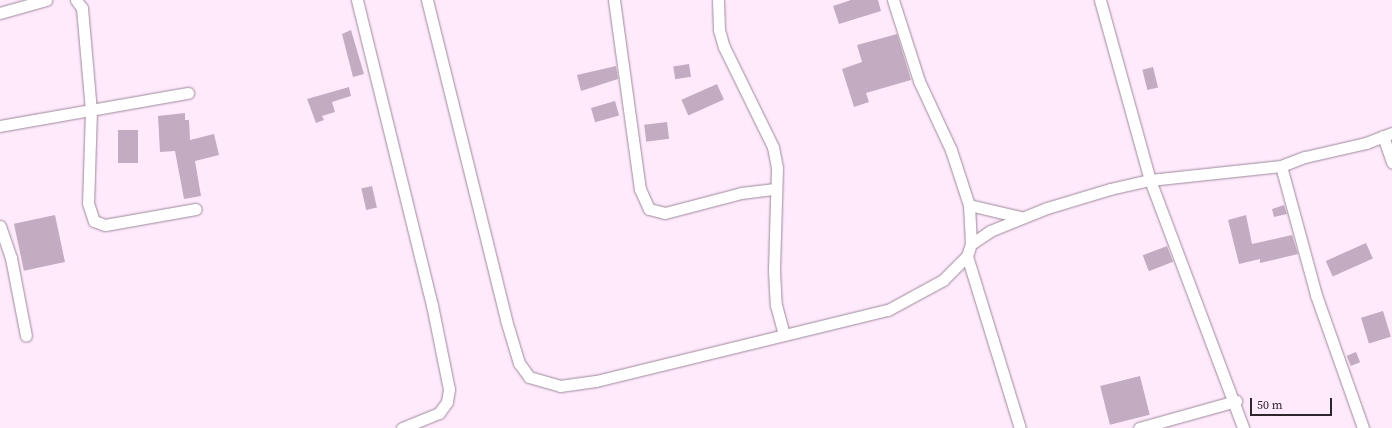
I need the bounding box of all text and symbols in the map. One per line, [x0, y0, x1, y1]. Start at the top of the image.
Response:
scale bar [1252, 390, 1334, 416]
text: 50 m [1257, 397, 1283, 413]

